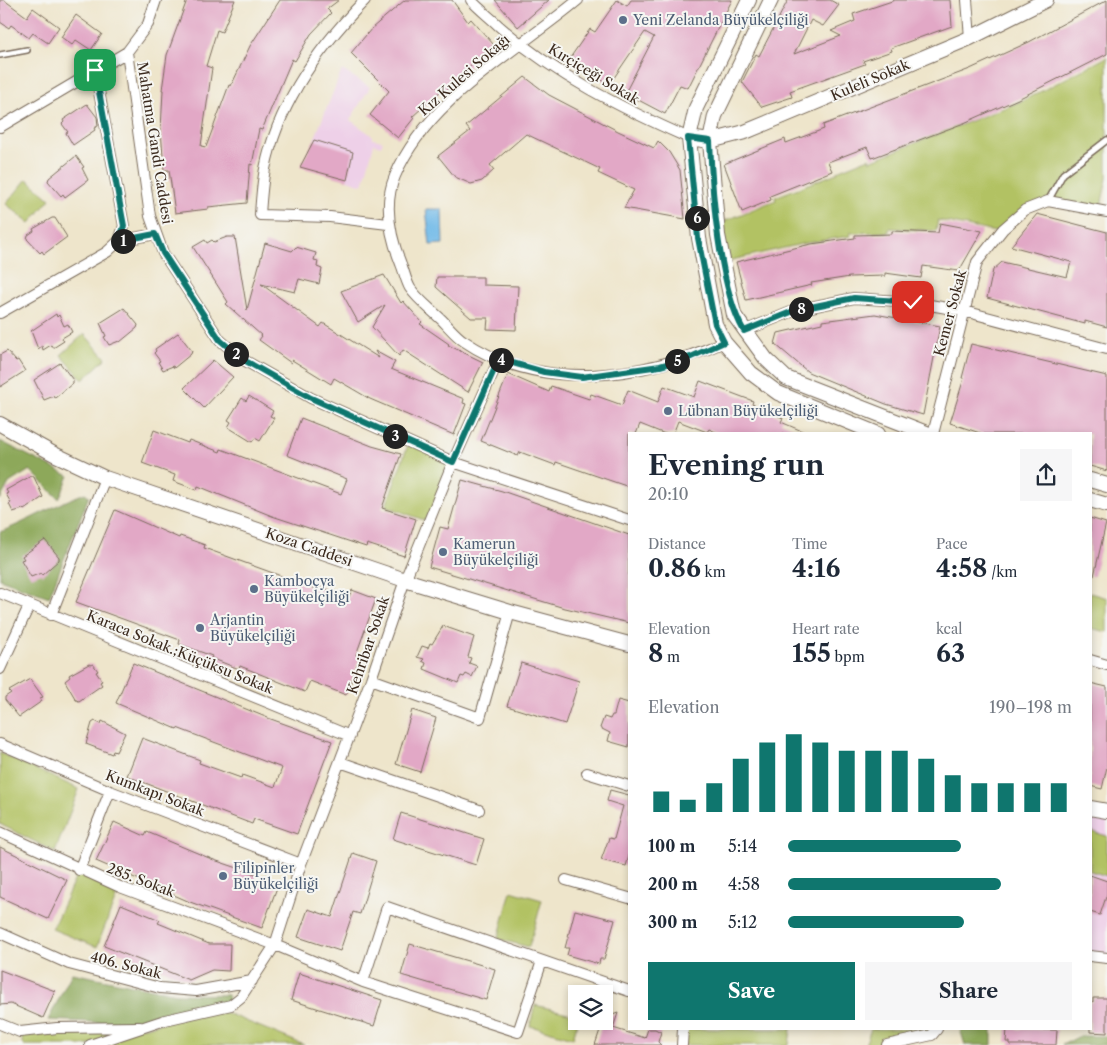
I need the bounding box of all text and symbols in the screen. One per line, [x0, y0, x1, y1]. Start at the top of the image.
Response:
place label: Yeni Zelanda Büyükelçiliği [632, 11, 809, 29]
marker: Yeni Zelanda Büyükelçiliği [617, 14, 629, 26]
street label: Kız Kulesi Sokağı [415, 30, 513, 120]
street label: Kırçiçeği Sokak [545, 40, 644, 109]
pin [74, 49, 116, 91]
street label: Kuleli Sokak [828, 55, 913, 105]
icon: arrive [81, 56, 109, 84]
street label: Mahatma Gandi Caddesi [133, 61, 177, 225]
pin: 6 [684, 206, 710, 230]
text: 6 [693, 209, 702, 227]
pin: 1 [110, 228, 136, 254]
text: 1 [120, 232, 127, 250]
street label: Kemer Sokak [930, 267, 970, 358]
pin [892, 281, 934, 323]
icon: check [899, 288, 927, 316]
pin: 8 [788, 296, 814, 322]
text: 8 [797, 300, 806, 318]
pin: 2 [224, 342, 248, 366]
text: 2 [232, 345, 241, 363]
pin: 4 [488, 348, 514, 372]
pin: 5 [664, 348, 690, 374]
text: 4 [497, 351, 506, 369]
text: 5 [674, 352, 681, 370]
place label: Lübnan Büyükelçiliği [678, 402, 818, 420]
marker: Lübnan Büyükelçiliği [662, 405, 674, 417]
pin: 3 [382, 424, 408, 448]
text: 3 [392, 427, 399, 445]
text: Evening run [648, 448, 824, 482]
button: share [1020, 449, 1072, 501]
text: 20:10 [648, 484, 689, 504]
street label: Koza Caddesi [263, 524, 355, 570]
place label: Kamerun Büyükelçiliği [453, 535, 538, 569]
text: Distance [648, 535, 706, 553]
text: Time [792, 535, 827, 553]
text: Pace [936, 535, 968, 553]
marker: Kamerun Büyükelçiliği [437, 546, 449, 558]
text: 0.86 [648, 553, 701, 584]
text: 4:16 [792, 553, 840, 584]
text: 4:58 [936, 553, 987, 584]
text: km [701, 563, 726, 581]
text: /km [987, 563, 1017, 581]
place label: Kamboçya Büyükelçiliği [264, 572, 349, 606]
marker: Kamboçya Büyükelçiliği [248, 583, 260, 595]
street label: Kehribar Sokak [343, 593, 394, 696]
street label: Karaca Sokak.;Küçüksu Sokak [84, 606, 277, 698]
place label: Arjantin Büyükelçiliği [209, 611, 295, 645]
text: Elevation [648, 620, 711, 638]
text: Heart rate [792, 620, 859, 638]
text: kcal [936, 620, 962, 638]
marker: Arjantin Büyükelçiliği [194, 622, 206, 634]
text: 8 [648, 638, 663, 669]
text: 155 [792, 638, 831, 669]
text: 63 [936, 638, 965, 669]
text: m [663, 648, 680, 666]
text: bpm [831, 648, 865, 666]
text: Elevation [648, 697, 719, 717]
text: 190–198 m [989, 697, 1072, 717]
street label: Kumkapı Sokak [103, 766, 208, 820]
text: 100 m [648, 836, 695, 856]
text: 5:14 [728, 836, 757, 856]
street label: 285. Sokak [104, 859, 178, 902]
place label: Filipinler Büyükelçiliği [233, 859, 318, 893]
marker: Filipinler Büyükelçiliği [217, 870, 229, 882]
text: 200 m [648, 874, 698, 894]
text: 4:58 [728, 874, 760, 894]
text: 300 m [648, 912, 697, 932]
text: 5:12 [728, 912, 757, 932]
street label: 406. Sokak [88, 947, 164, 983]
button: Save [648, 962, 855, 1020]
button: Share [865, 962, 1072, 1020]
map controls [568, 985, 613, 1030]
button: layers [568, 985, 613, 1030]

